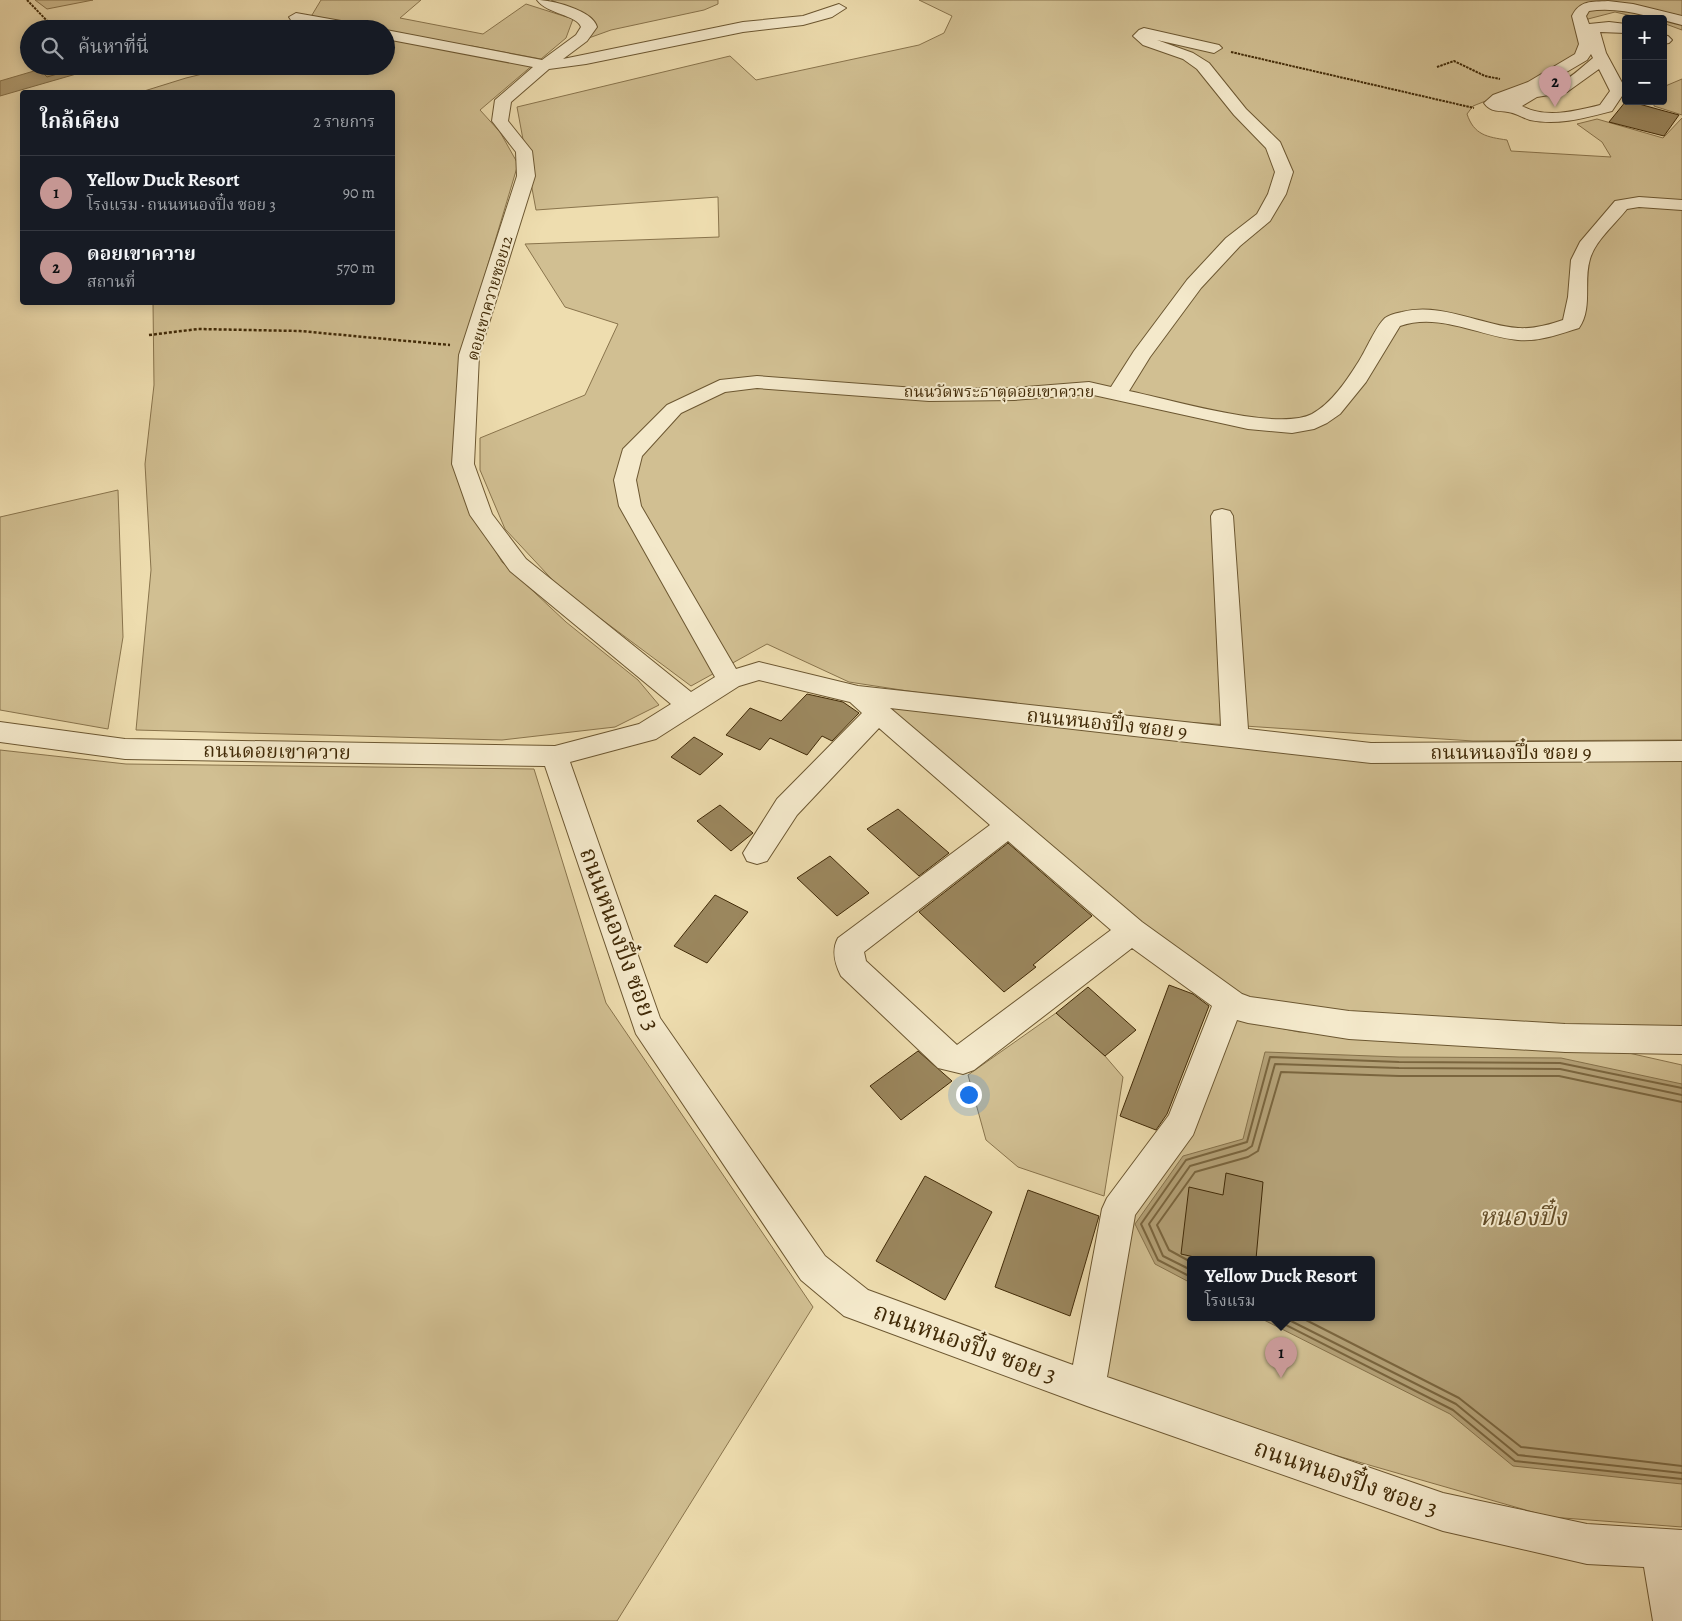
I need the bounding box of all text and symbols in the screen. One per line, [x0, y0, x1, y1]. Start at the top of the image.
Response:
map controls [1622, 15, 1667, 105]
button: + [1622, 15, 1667, 60]
search box [20, 20, 395, 75]
icon: search [38, 34, 66, 62]
text: ค้นหาที่นี่ [78, 34, 149, 60]
button: − [1622, 60, 1667, 105]
pin: 2 [1539, 66, 1571, 107]
text: ใกล้เคียง [40, 107, 120, 135]
text: 2 รายการ [313, 111, 375, 133]
text: Yellow Duck Resort [87, 167, 240, 193]
text: 1 [53, 182, 59, 204]
text: 90 m [343, 182, 375, 204]
text: โรงแรม · ถนนหนองปึ๋ง ซอย 3 [87, 194, 276, 216]
street label: ดอยเขาควายซอย12 [462, 233, 518, 363]
text: ดอยเขาควาย [87, 241, 196, 267]
text: 2 [52, 257, 60, 279]
text: 570 m [336, 257, 375, 279]
text: สถานที่ [87, 271, 135, 293]
street label: ถนนวัดพระธาตุดอยเขาควาย [904, 381, 1094, 403]
street label: ถนนหนองปึ๋ง ซอย 9 [1025, 700, 1189, 745]
street label: ถนนดอยเขาควาย [203, 737, 351, 766]
street label: ถนนหนองปึ๋ง ซอย 9 [1430, 737, 1592, 766]
street label: ถนนหนองปึ๋ง ซอย 3 [572, 842, 670, 1035]
your location [956, 1082, 982, 1108]
water label: หนองปึ๋ง [1479, 1198, 1568, 1234]
popup [1187, 1256, 1375, 1321]
text: Yellow Duck Resort [1205, 1263, 1357, 1289]
text: โรงแรม [1205, 1290, 1256, 1312]
street label: ถนนหนองปึ๋ง ซอย 3 [869, 1293, 1062, 1391]
pin: 1 [1265, 1337, 1297, 1378]
street label: ถนนหนองปึ๋ง ซอย 3 [1250, 1430, 1443, 1525]

